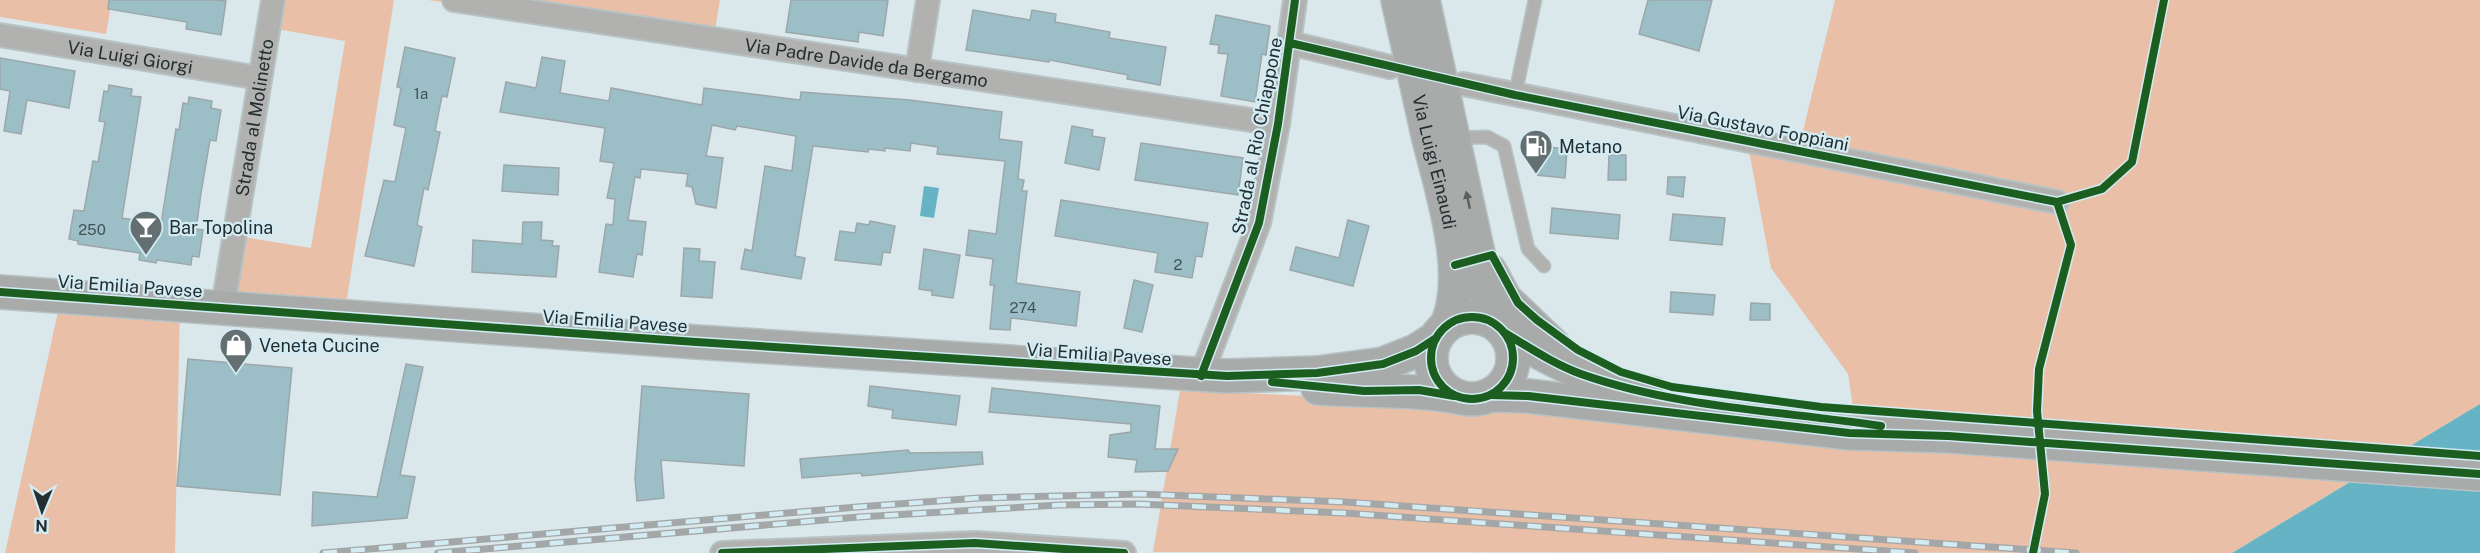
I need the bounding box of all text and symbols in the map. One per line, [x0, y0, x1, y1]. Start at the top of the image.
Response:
street label: Via Padre Davide da Bergamo [743, 33, 990, 91]
street label: Via Luigi Giorgi [66, 36, 194, 77]
street label: Strada al Rio Chiappone [1228, 36, 1286, 236]
street label: Strada al Molinetto [231, 37, 277, 198]
house number: 1a [414, 85, 428, 102]
street label: Via Luigi Einaudi [1409, 92, 1461, 231]
street label: Via Gustavo Foppiani [1675, 101, 1851, 155]
fuel station icon: Metano [1518, 128, 1554, 175]
place label: Metano [1559, 136, 1622, 157]
one-way arrow [1462, 191, 1472, 209]
bar icon: Bar Topolina [128, 209, 164, 256]
place label: Bar Topolina [169, 217, 273, 238]
house number: 250 [78, 221, 106, 238]
house number: 2 [1174, 256, 1183, 273]
street label: Via Emilia Pavese [57, 270, 203, 302]
house number: 274 [1010, 299, 1036, 316]
street label: Via Emilia Pavese [542, 305, 688, 337]
shop icon: Veneta Cucine [218, 327, 254, 374]
place label: Veneta Cucine [259, 335, 380, 356]
street label: Via Emilia Pavese [1026, 338, 1172, 370]
north arrow [12, 481, 72, 541]
text: N [35, 516, 48, 535]

